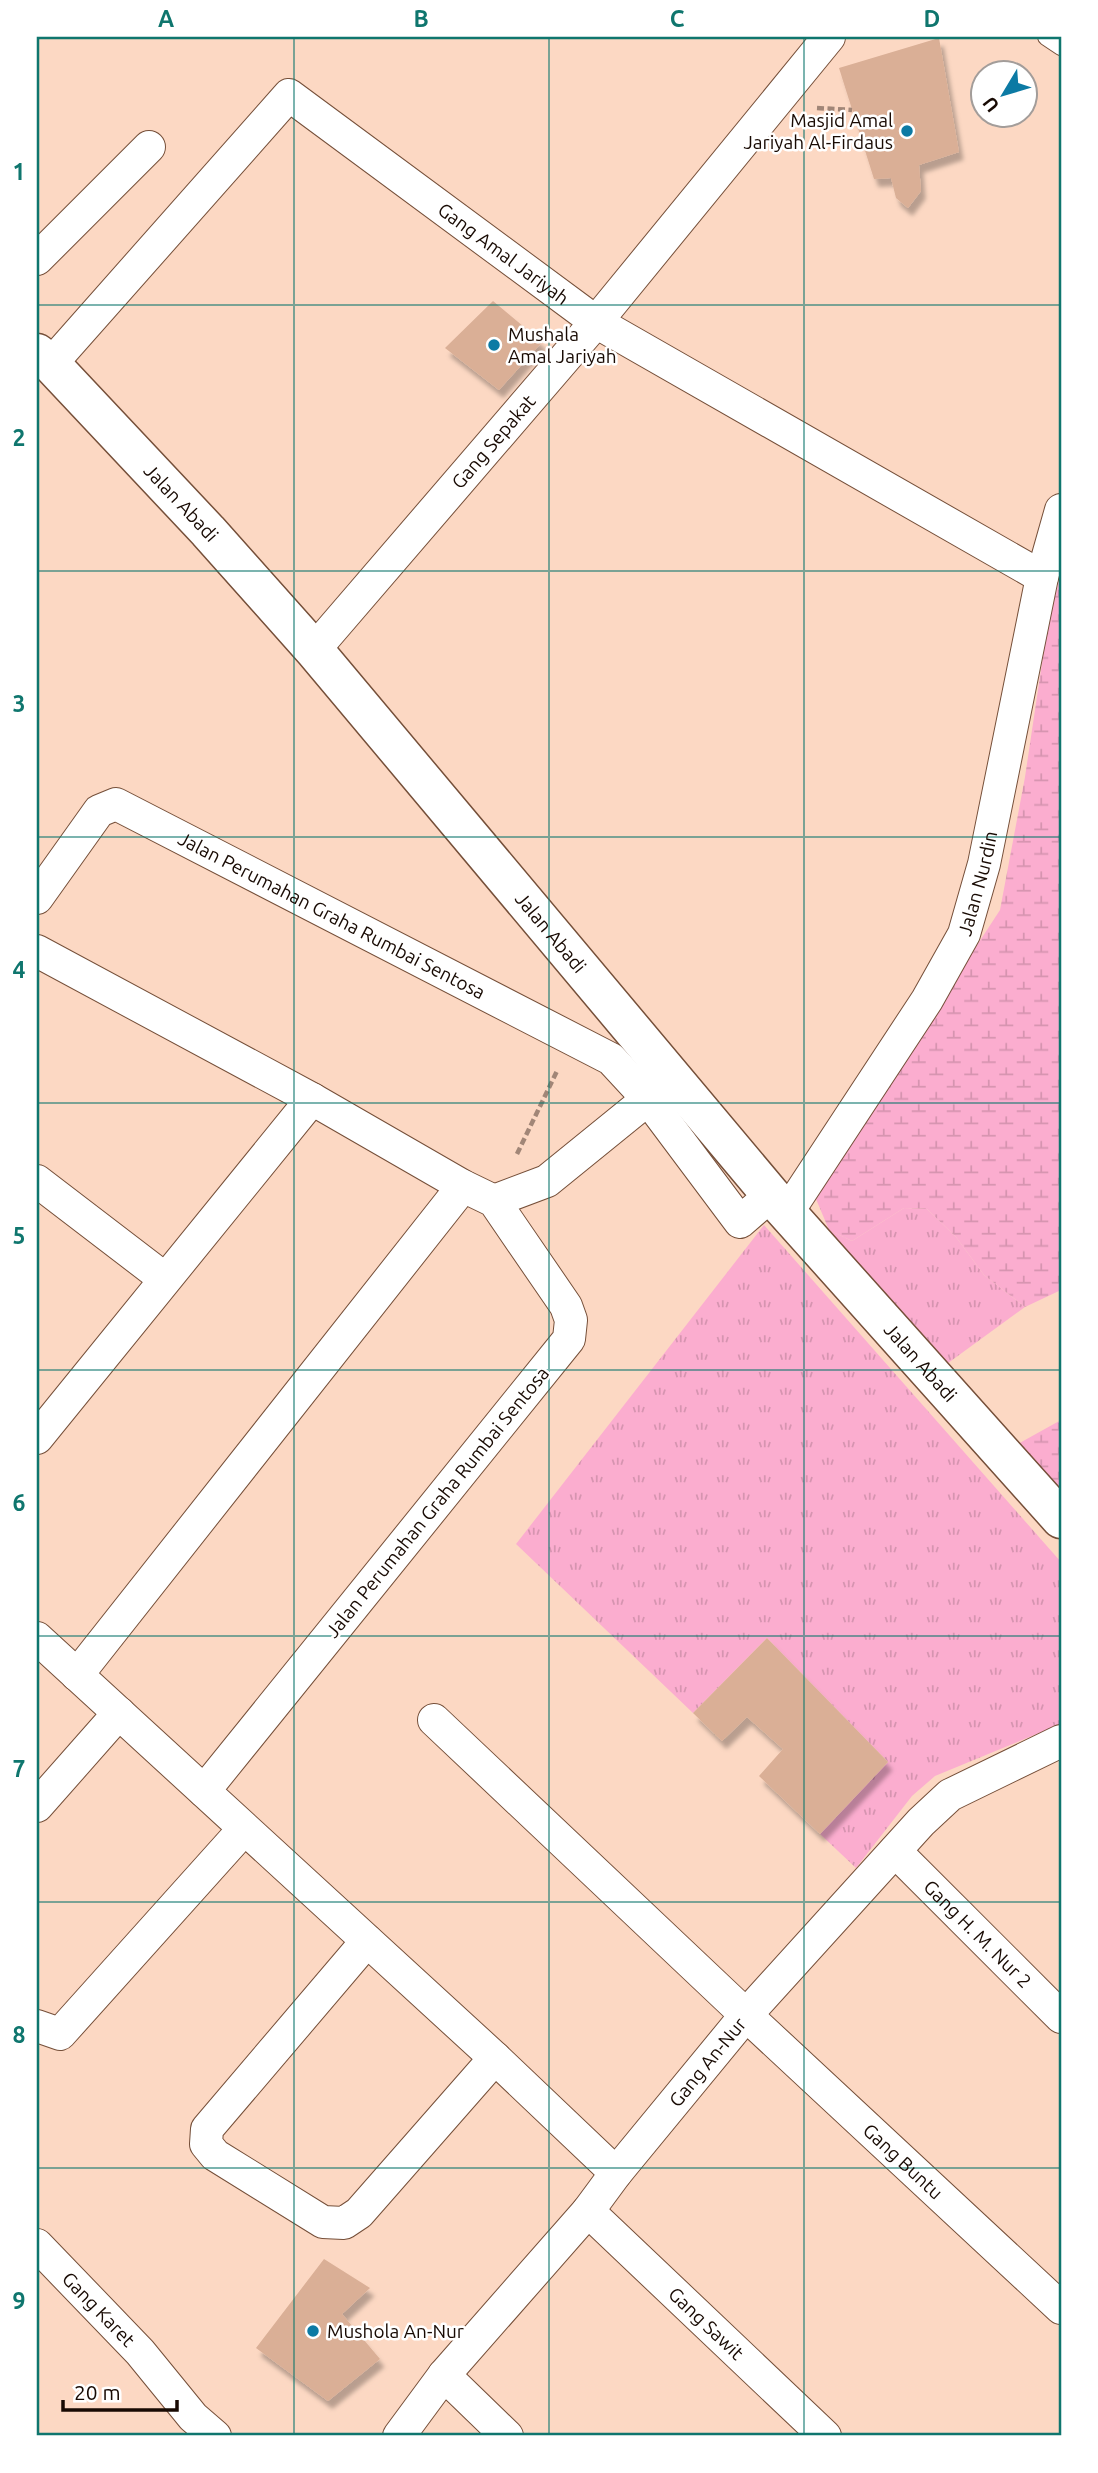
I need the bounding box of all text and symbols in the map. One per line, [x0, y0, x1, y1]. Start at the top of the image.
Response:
text: A [158, 6, 174, 31]
text: B [413, 6, 429, 31]
text: C [670, 6, 685, 31]
text: D [924, 6, 940, 31]
north arrow [968, 60, 1038, 130]
text: U [978, 92, 1003, 116]
place label: Masjid Amal Jariyah Al-Firdaus [743, 109, 893, 153]
marker: Masjid Amal Jariyah Al-Firdaus [899, 123, 915, 139]
text: 1 [13, 159, 25, 184]
street label: Gang Amal Jariyah [434, 198, 573, 309]
place label: Mushala Amal Jariyah [508, 323, 617, 367]
marker: Mushala Amal Jariyah [486, 337, 502, 353]
street label: Gang Sepakat [447, 390, 540, 493]
text: 2 [13, 425, 25, 450]
street label: Jalan Abadi [140, 459, 223, 546]
text: 3 [13, 691, 25, 716]
street label: Jalan Perumahan Graha Rumbai Sentosa [175, 827, 489, 1003]
street label: Jalan Nurdin [953, 829, 1001, 938]
street label: Jalan Abadi [511, 888, 591, 977]
text: 4 [13, 957, 26, 982]
text: 5 [13, 1223, 25, 1248]
street label: Jalan Abadi [880, 1318, 962, 1406]
street label: Jalan Perumahan Graha Rumbai Sentosa [321, 1362, 553, 1642]
text: 6 [13, 1490, 26, 1515]
text: 7 [13, 1756, 25, 1781]
street label: Gang H. M. Nur 2 [919, 1875, 1036, 1992]
street label: Gang An-Nur [664, 2013, 750, 2111]
text: 8 [13, 2022, 25, 2047]
street label: Gang Buntu [859, 2119, 947, 2204]
street label: Gang Karet [58, 2267, 140, 2351]
street label: Gang Sawit [664, 2283, 749, 2364]
text: 9 [13, 2288, 25, 2313]
place label: Mushola An-Nur [327, 2320, 464, 2342]
marker: Mushola An-Nur [305, 2323, 321, 2339]
scale bar [63, 2368, 177, 2412]
text: 20 m [74, 2380, 121, 2404]

